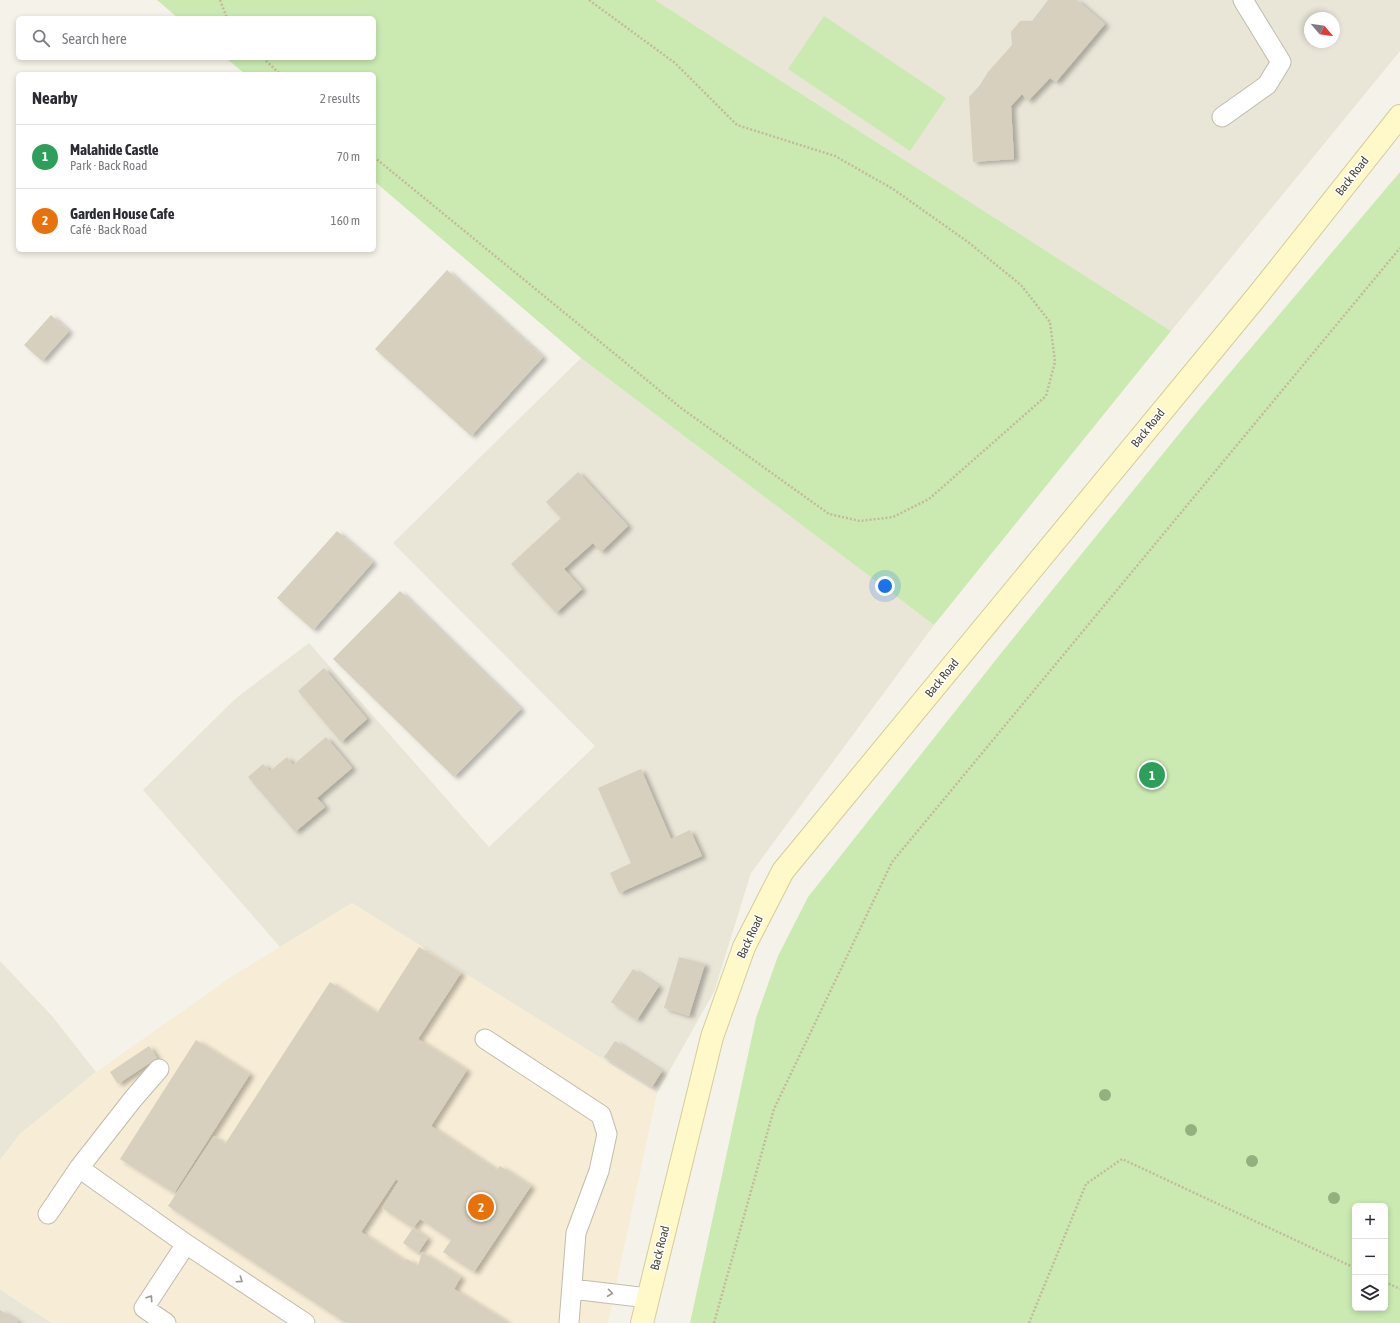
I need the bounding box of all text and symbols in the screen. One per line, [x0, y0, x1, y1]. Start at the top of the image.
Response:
north arrow [1304, 12, 1340, 48]
search box [16, 16, 376, 60]
icon: search [30, 27, 52, 49]
text: Search here [62, 30, 127, 47]
text: Nearby [32, 88, 78, 108]
text: 2 results [320, 91, 360, 106]
text: Malahide Castle [70, 141, 159, 158]
text: 1 [42, 149, 48, 164]
text: 70 m [337, 149, 360, 164]
street label: Back Road [1332, 154, 1372, 198]
text: Park · Back Road [70, 158, 147, 173]
text: Garden House Cafe [70, 205, 174, 222]
text: 2 [42, 213, 48, 228]
text: 160 m [331, 213, 360, 228]
text: Café · Back Road [70, 222, 147, 237]
street label: Back Road [1128, 406, 1168, 450]
your location [875, 576, 895, 596]
street label: Back Road [922, 656, 962, 700]
pin: 1 [1139, 760, 1165, 790]
street label: Back Road [734, 913, 766, 961]
pin: 2 [468, 1192, 494, 1222]
map controls [1352, 1203, 1388, 1311]
button: + [1352, 1203, 1388, 1239]
street label: Back Road [648, 1224, 672, 1272]
button: − [1352, 1239, 1388, 1275]
one-way arrow [236, 1275, 243, 1282]
button: layers [1352, 1275, 1388, 1311]
one-way arrow [607, 1288, 613, 1297]
one-way arrow [145, 1295, 153, 1302]

